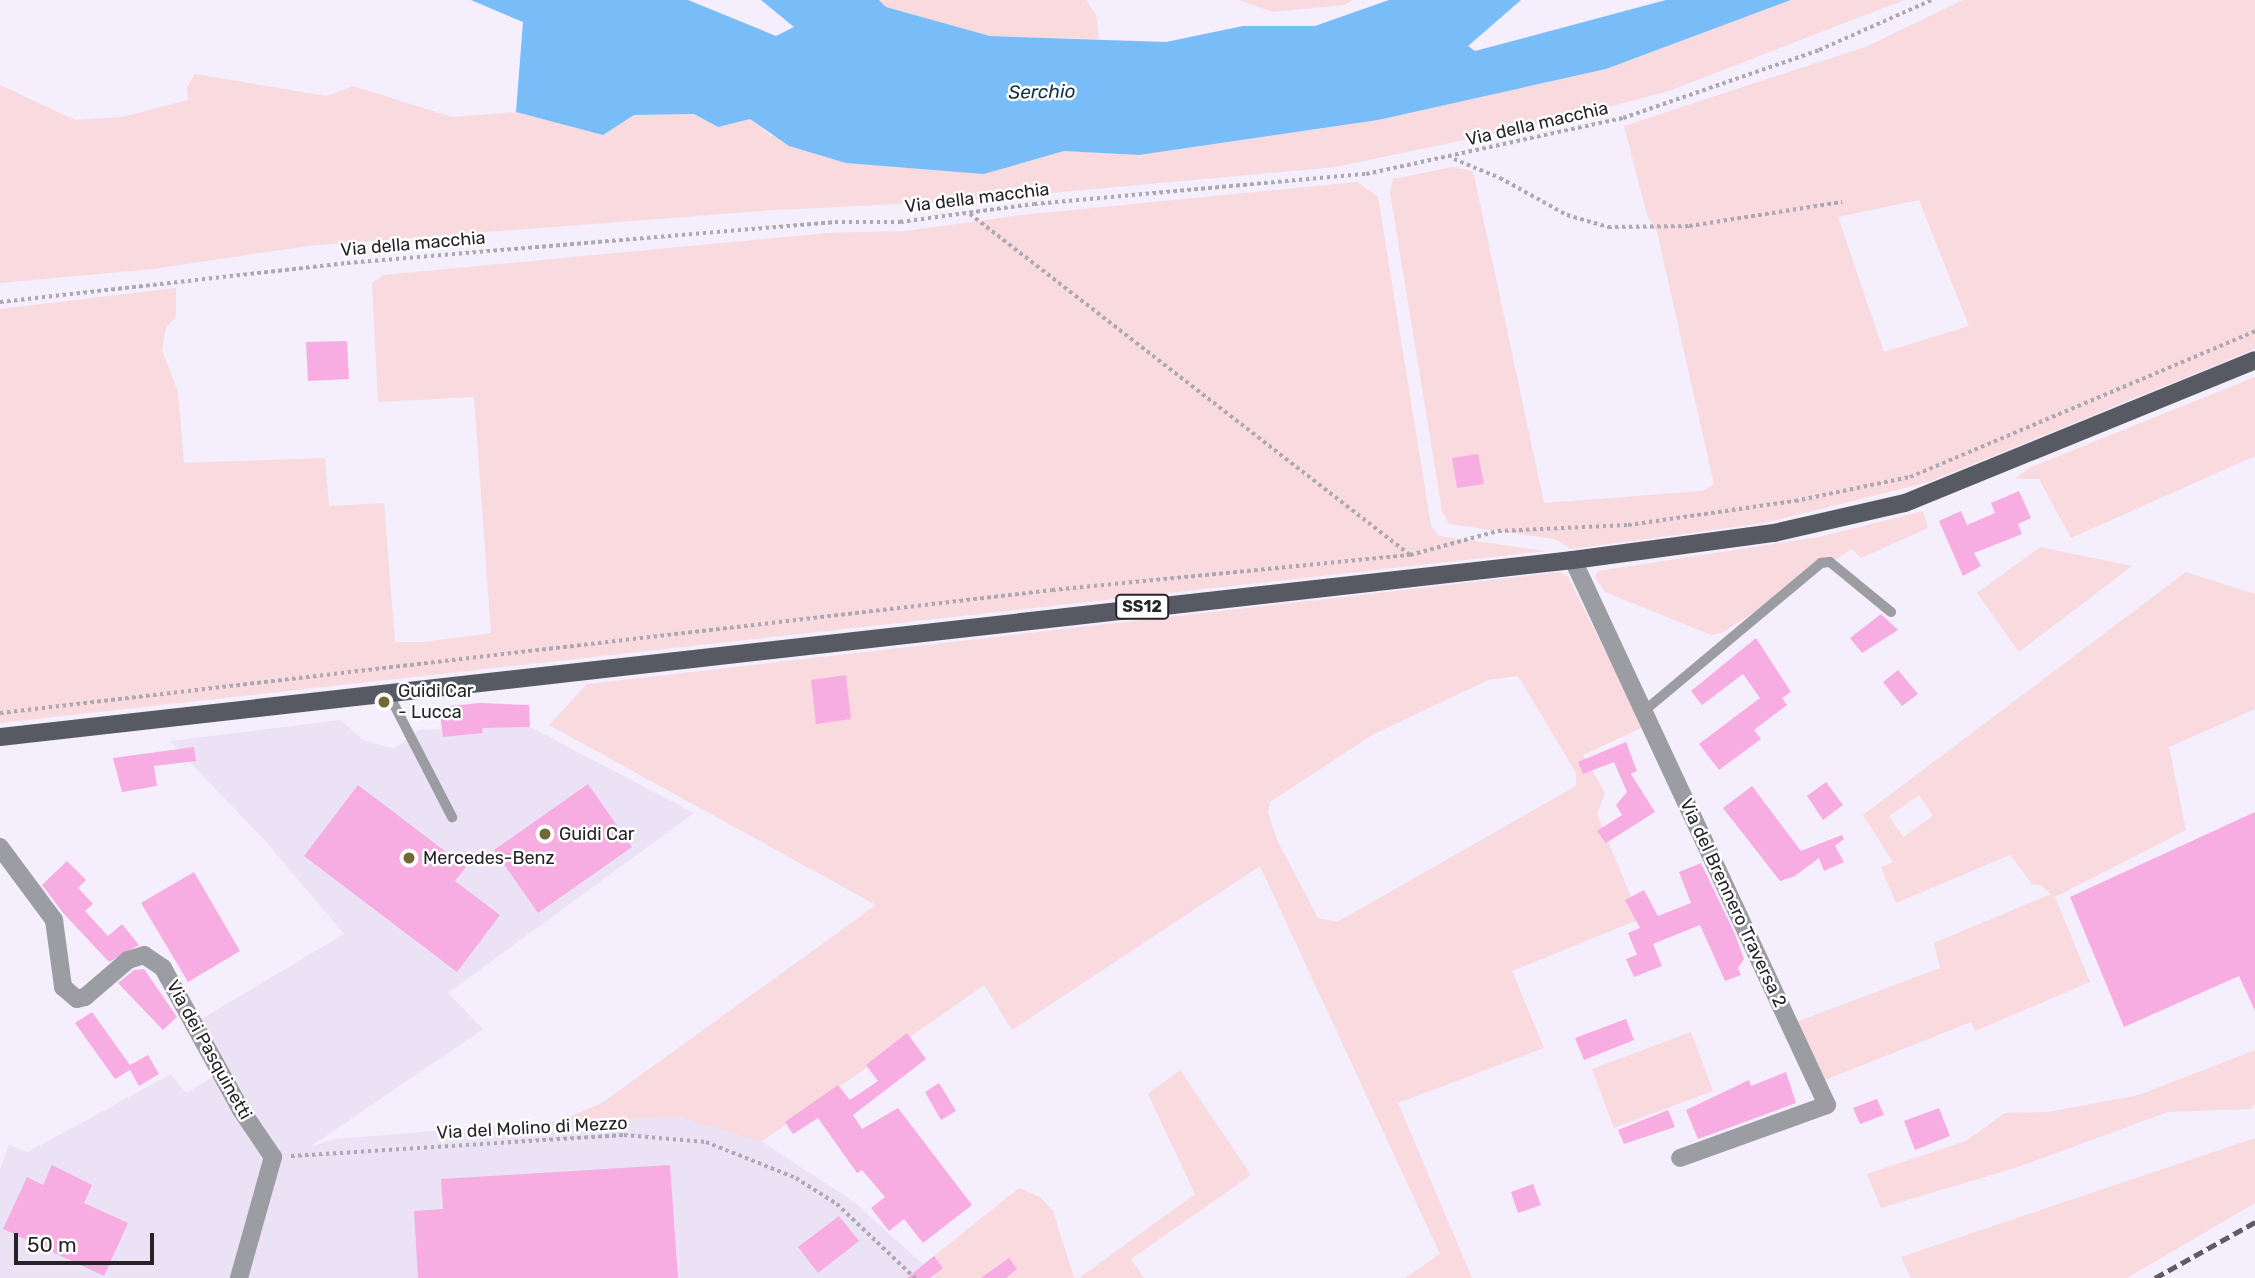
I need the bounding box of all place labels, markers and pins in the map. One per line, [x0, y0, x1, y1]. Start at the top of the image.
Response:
place label: Guidi Car - Lucca [398, 681, 474, 724]
marker: Guidi Car - Lucca [376, 694, 392, 710]
place label: Guidi Car [559, 823, 635, 845]
marker: Guidi Car [537, 826, 553, 842]
place label: Mercedes-Benz [423, 847, 555, 869]
marker: Mercedes-Benz [401, 850, 417, 866]

